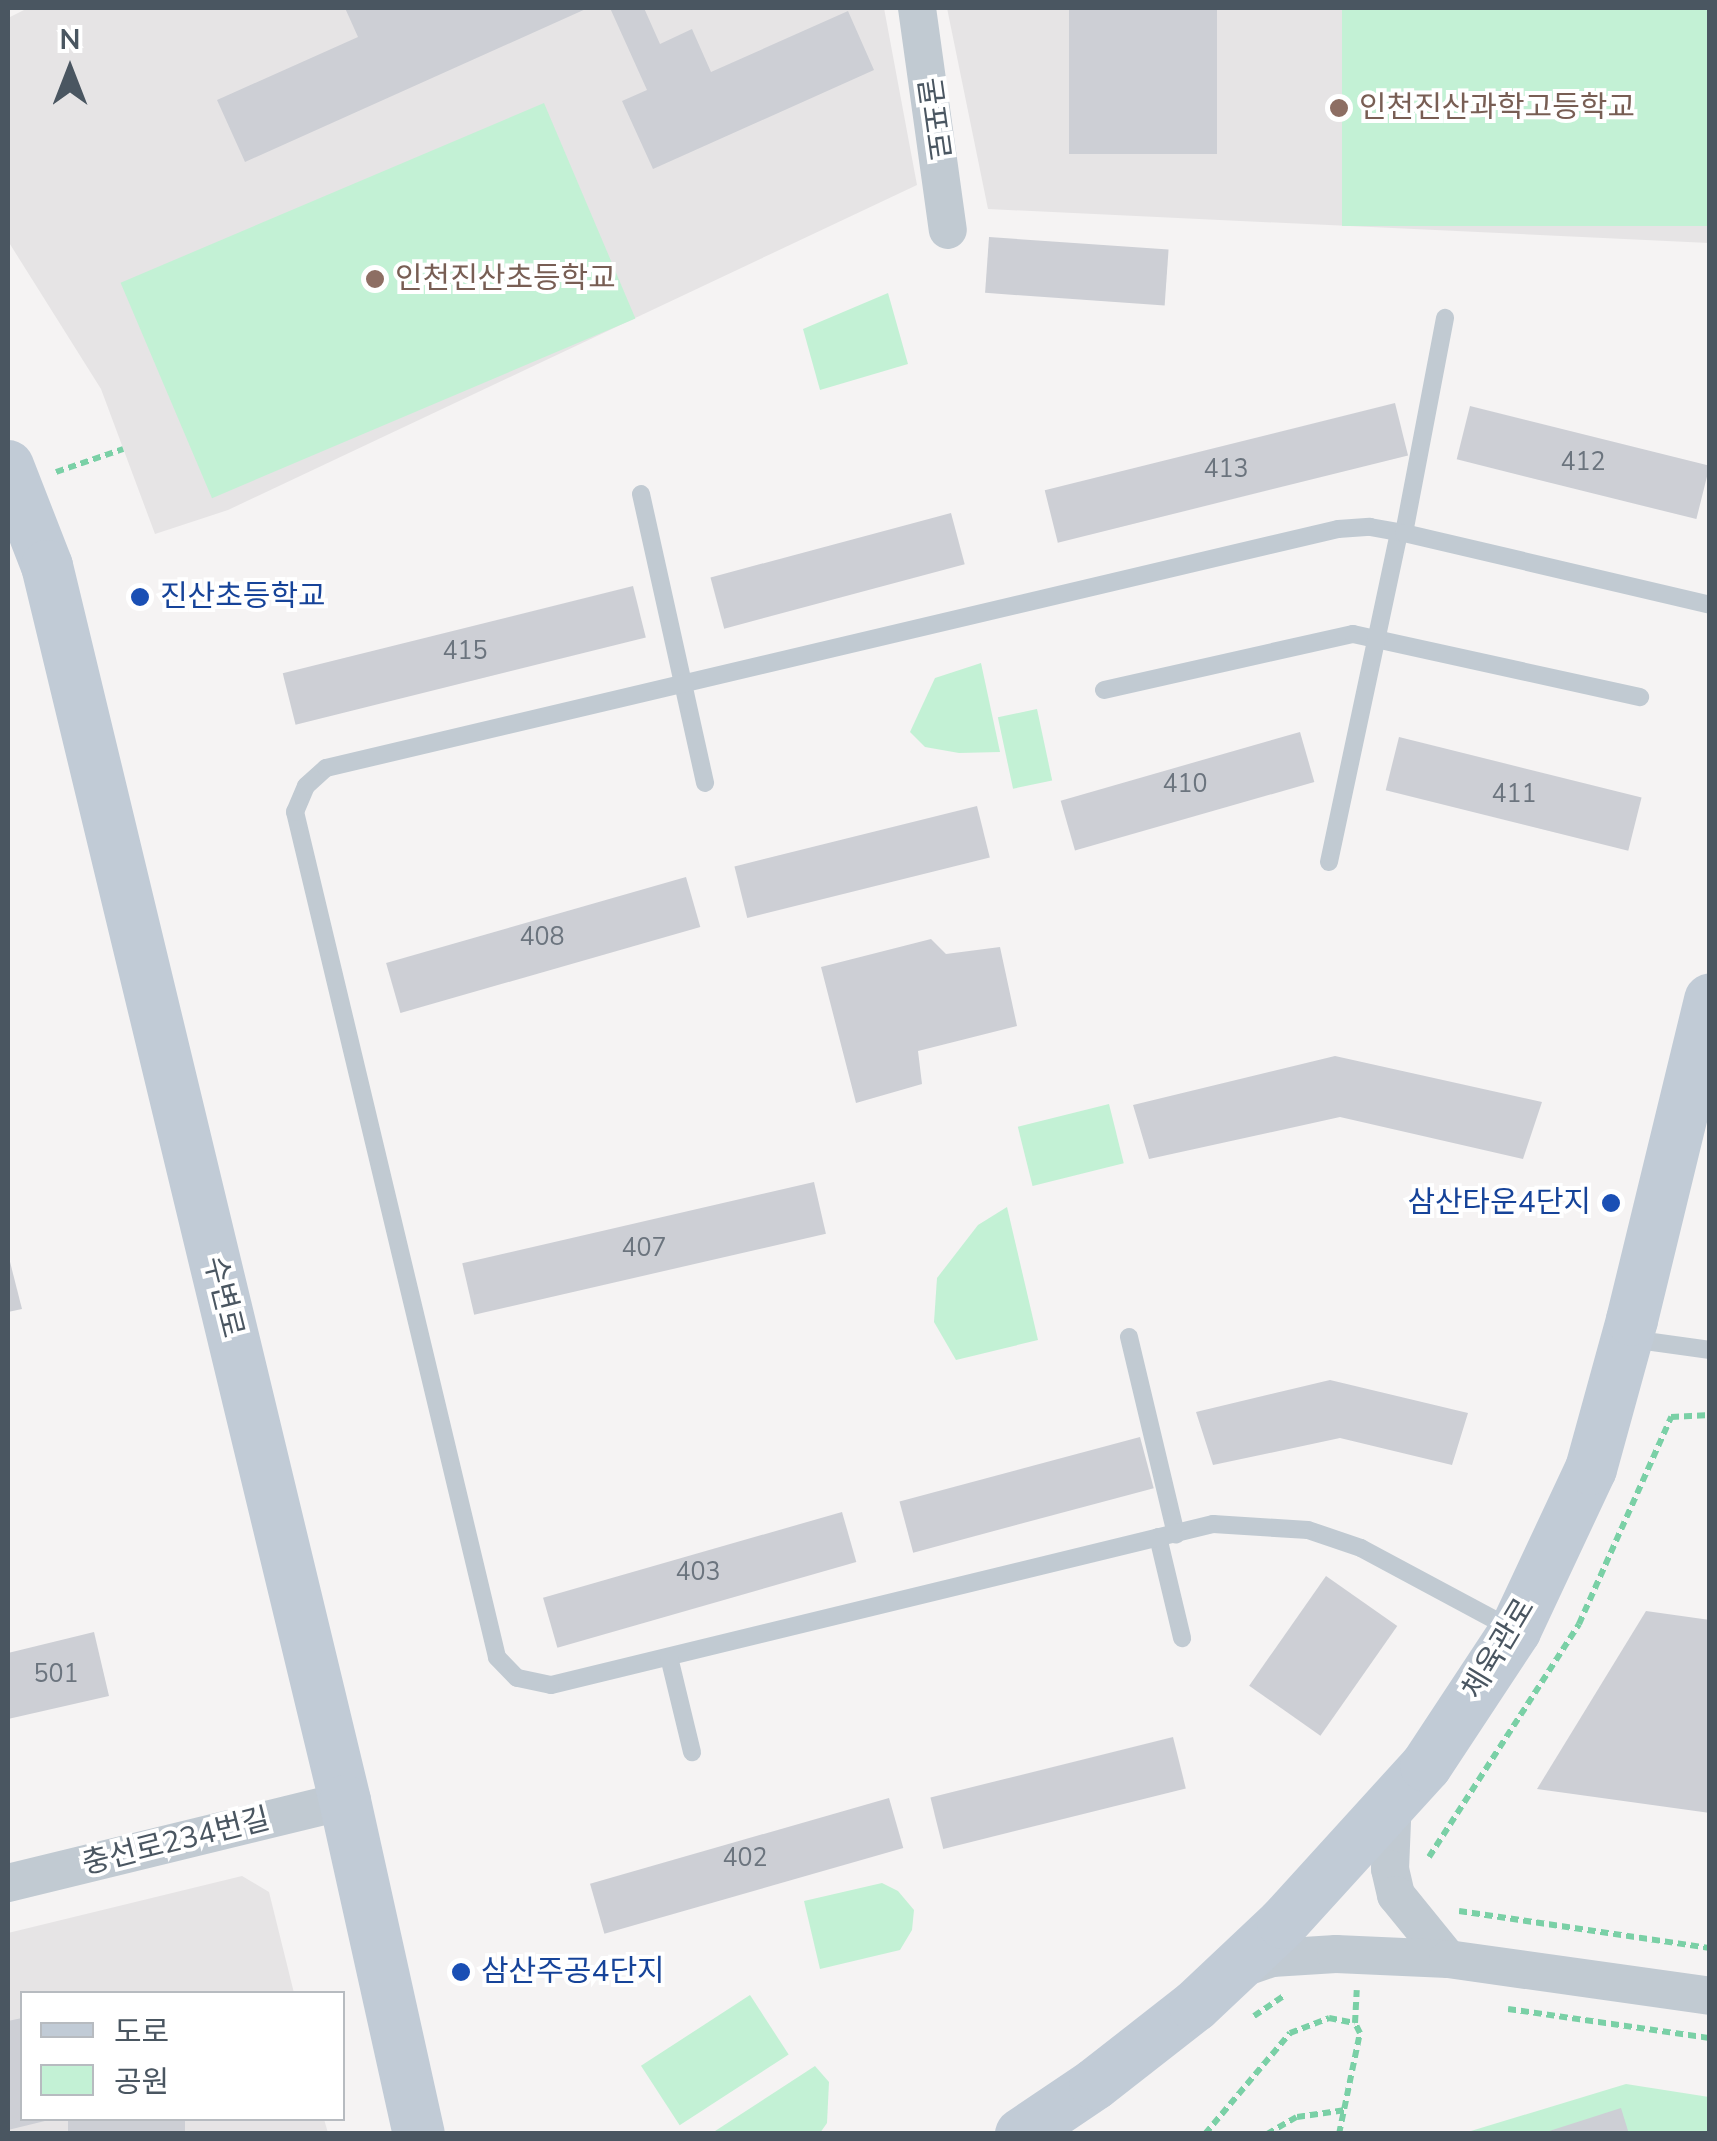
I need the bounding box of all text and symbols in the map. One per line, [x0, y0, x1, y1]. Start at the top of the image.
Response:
north arrow [20, 20, 120, 120]
text: N [60, 21, 80, 59]
street label: 굴포로 [909, 75, 957, 163]
place label: 인천진산과학고등학교 [1359, 90, 1635, 126]
marker: 인천진산과학고등학교 [1328, 97, 1350, 119]
place label: 인천진산초등학교 [395, 261, 616, 297]
marker: 인천진산초등학교 [364, 268, 386, 290]
house number: 412 [1561, 447, 1605, 477]
house number: 413 [1204, 454, 1248, 484]
place label: 진산초등학교 [160, 579, 326, 615]
marker: 진산초등학교 [129, 586, 151, 608]
house number: 415 [443, 636, 487, 666]
house number: 410 [1163, 769, 1207, 799]
house number: 411 [1492, 779, 1536, 809]
house number: 408 [520, 922, 564, 952]
place label: 삼산타운4단지 [1407, 1185, 1591, 1221]
marker: 삼산타운4단지 [1600, 1192, 1622, 1214]
house number: 407 [622, 1233, 666, 1263]
street label: 수변로 [196, 1252, 250, 1342]
house number: 403 [676, 1557, 720, 1587]
street label: 체육관로 [1455, 1592, 1543, 1706]
house number: 501 [34, 1659, 78, 1689]
street label: 충선로234번길 [78, 1801, 274, 1883]
house number: 402 [723, 1843, 767, 1873]
place label: 삼산주공4단지 [481, 1954, 665, 1990]
marker: 삼산주공4단지 [450, 1961, 472, 1983]
legend [20, 1991, 345, 2121]
text: 도로 [114, 2012, 169, 2053]
text: 공원 [114, 2062, 169, 2103]

